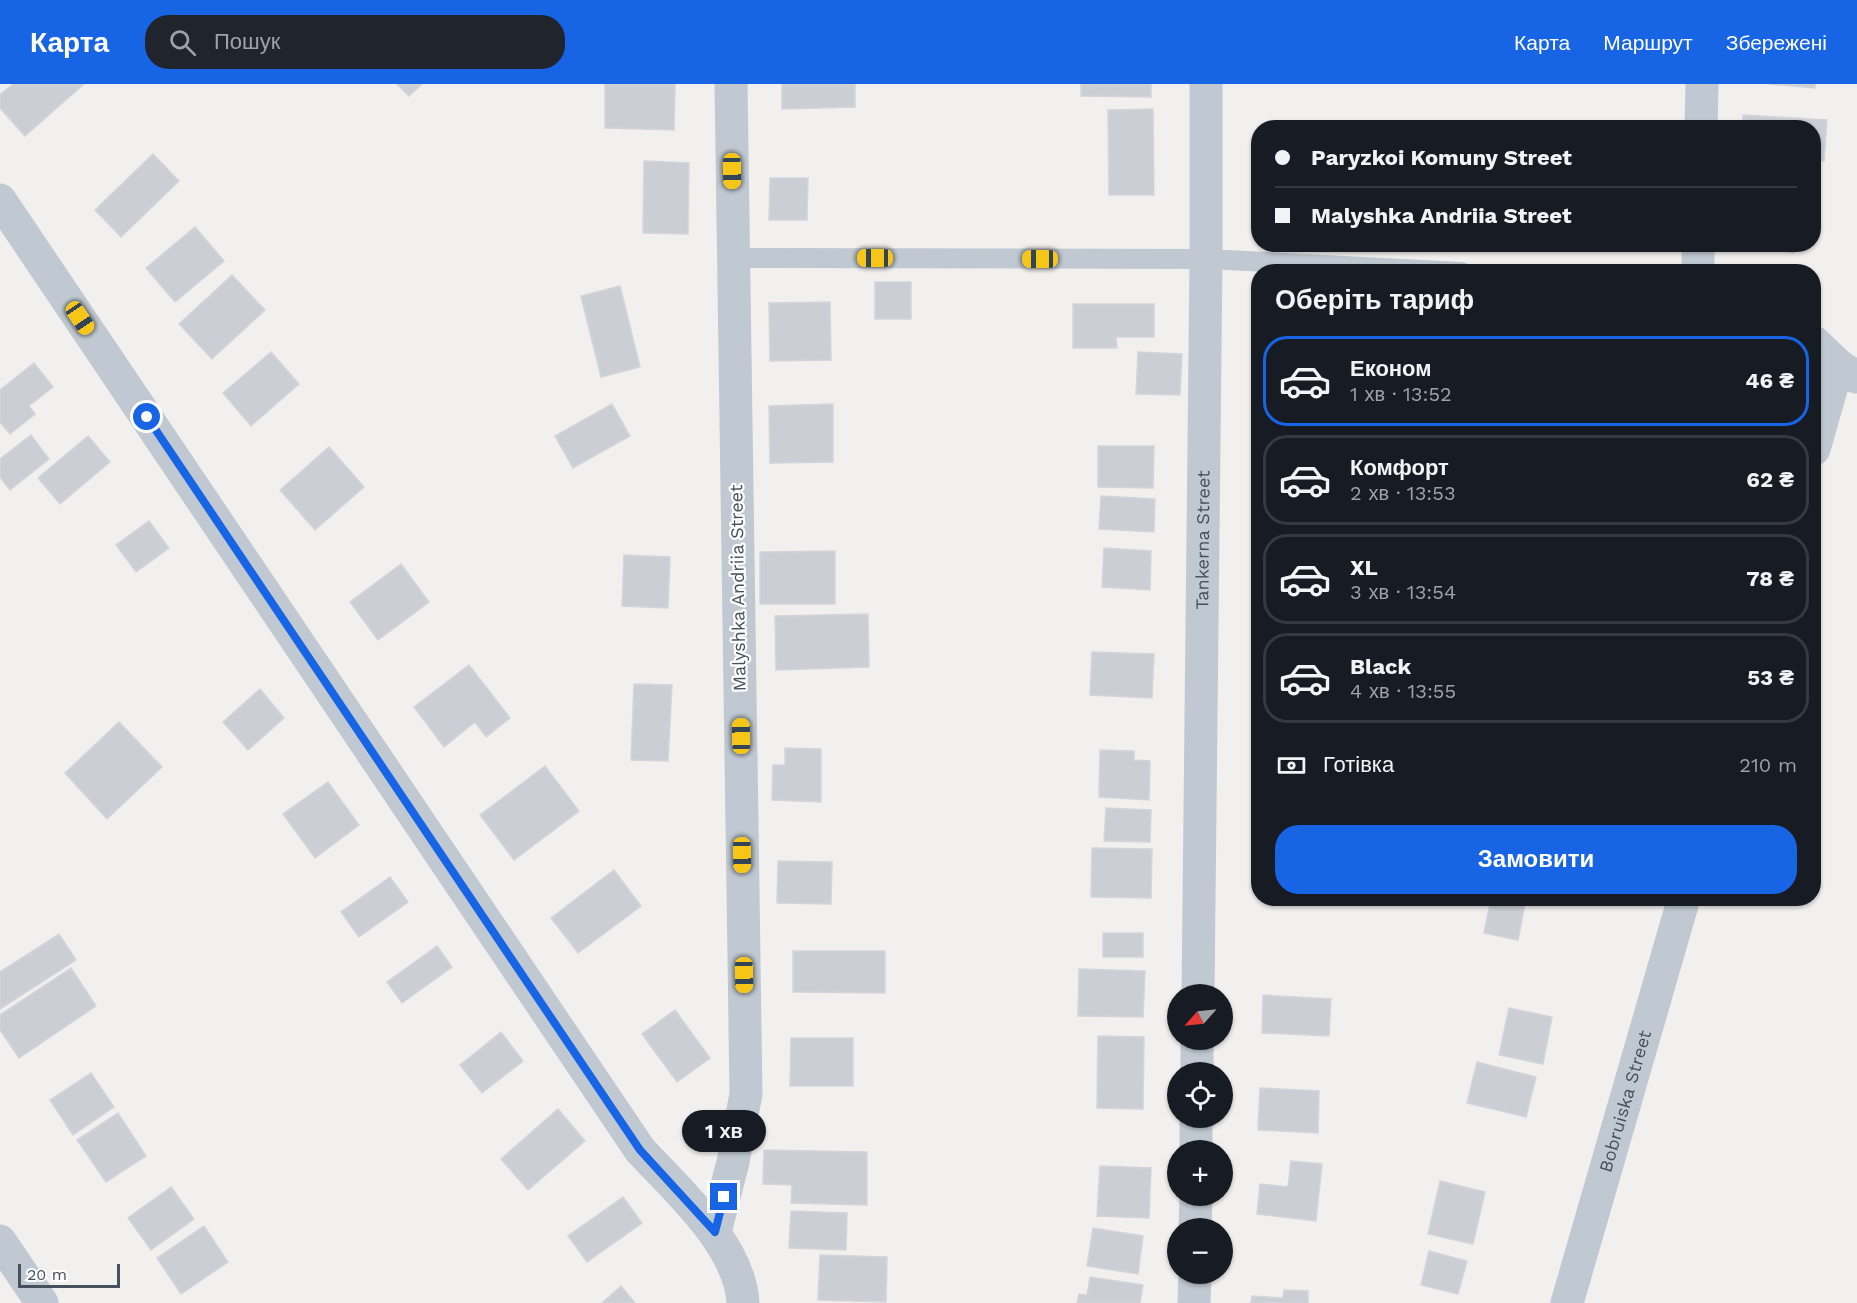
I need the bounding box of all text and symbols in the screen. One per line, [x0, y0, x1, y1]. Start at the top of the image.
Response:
search box [145, 15, 565, 69]
text: Карта [30, 26, 109, 59]
icon: search [166, 26, 199, 59]
text: Пошук [214, 29, 280, 54]
text: Карта [1514, 30, 1570, 55]
text: Маршрут [1603, 30, 1693, 55]
text: Збережені [1726, 30, 1827, 55]
text: Paryzkoi Komuny Street [1311, 145, 1572, 170]
car [723, 153, 741, 189]
text: Malyshka Andriia Street [1311, 203, 1572, 228]
car [857, 249, 893, 267]
car [1022, 250, 1058, 268]
text: Оберіть тариф [1275, 284, 1474, 316]
car [62, 298, 98, 338]
icon: car [1278, 354, 1332, 408]
text: Економ [1350, 356, 1432, 381]
text: 46 ₴ [1745, 368, 1794, 393]
text: 1 хв · 13:52 [1350, 382, 1452, 406]
route start [133, 403, 160, 430]
icon: car [1278, 453, 1332, 507]
text: Комфорт [1350, 455, 1449, 480]
text: 62 ₴ [1746, 467, 1794, 492]
street label: Tankerna Street [1191, 470, 1214, 610]
text: 2 хв · 13:53 [1350, 481, 1456, 505]
street label: Malyshka Andriia Street [725, 484, 750, 692]
icon: car [1278, 552, 1332, 606]
text: XL [1350, 555, 1378, 580]
text: 78 ₴ [1746, 566, 1794, 591]
text: 3 хв · 13:54 [1350, 580, 1456, 604]
icon: car [1278, 651, 1332, 705]
text: Black [1350, 654, 1411, 679]
text: 53 ₴ [1747, 665, 1794, 690]
text: 4 хв · 13:55 [1350, 679, 1456, 703]
car [732, 718, 750, 754]
icon: cash [1275, 749, 1308, 782]
text: Готівка [1323, 752, 1394, 777]
text: 210 m [1739, 753, 1797, 777]
button: Замовити [1275, 825, 1797, 894]
car [733, 837, 751, 873]
car [735, 957, 753, 993]
north arrow [1167, 984, 1233, 1050]
map controls [1167, 984, 1233, 1284]
street label: Bobruiska Street [1594, 1027, 1655, 1175]
button: locate [1167, 1062, 1233, 1128]
callout: 1 хв [682, 1110, 766, 1152]
text: 1 хв [705, 1119, 743, 1143]
button: + [1167, 1140, 1233, 1206]
route end [710, 1183, 737, 1210]
button: − [1167, 1218, 1233, 1284]
scale bar [18, 1261, 120, 1288]
text: 20 m [27, 1265, 67, 1284]

